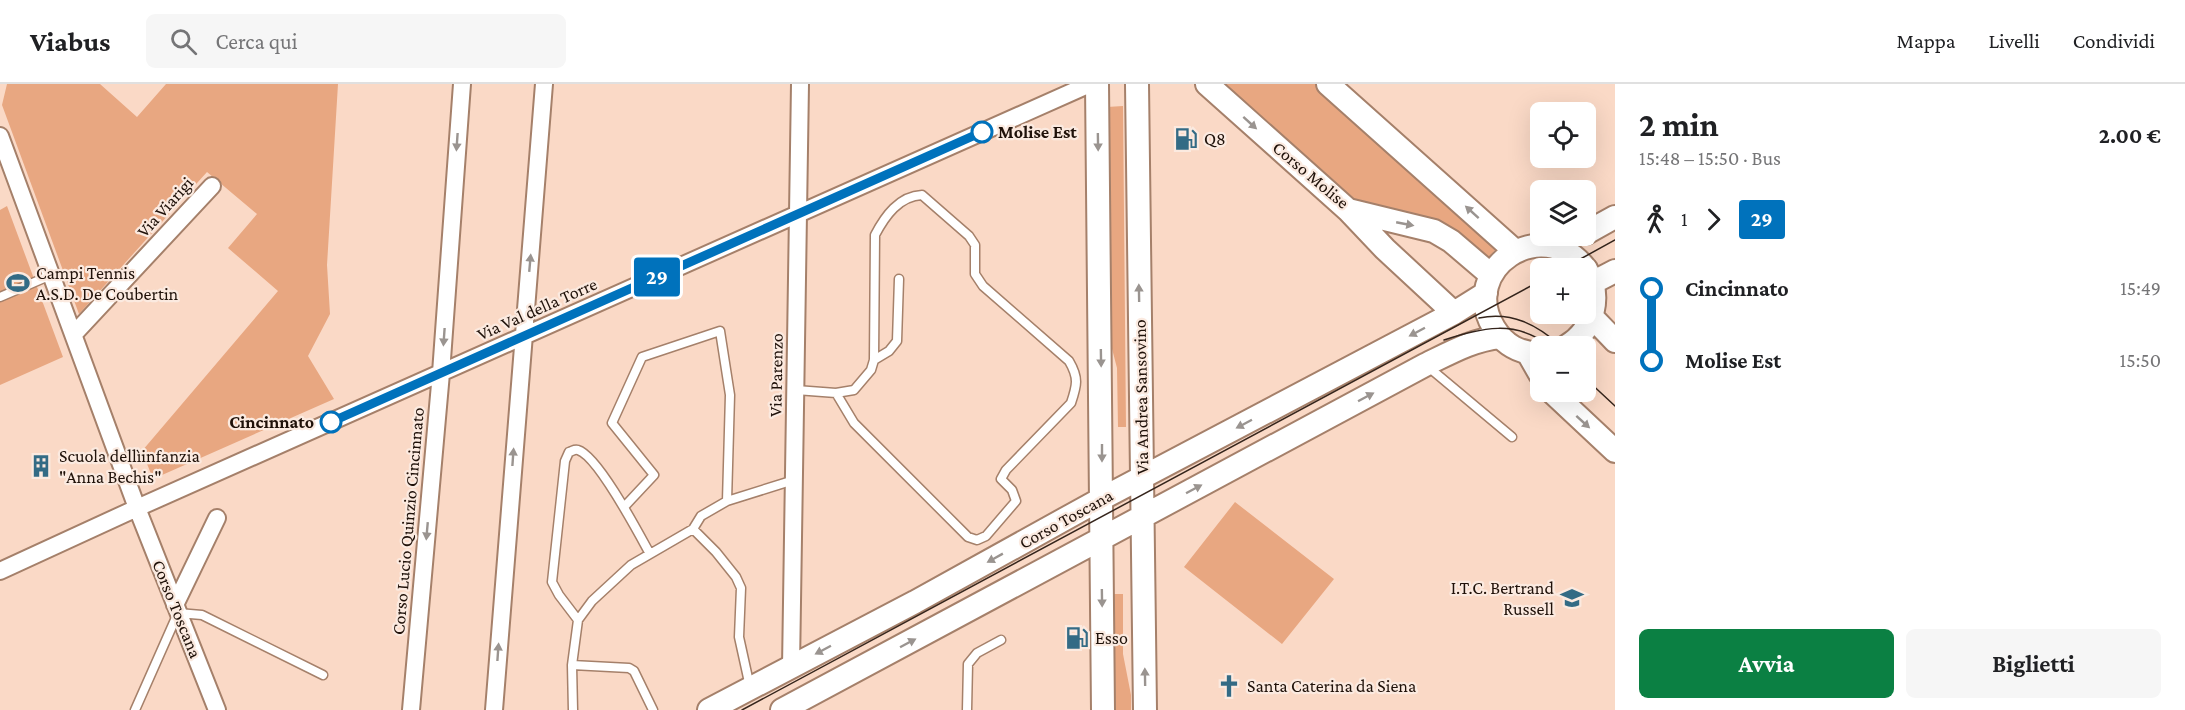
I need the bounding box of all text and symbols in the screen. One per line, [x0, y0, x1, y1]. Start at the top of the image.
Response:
search box [146, 14, 566, 68]
icon: search [167, 25, 200, 58]
text: Viabus [30, 26, 110, 57]
text: Cerca qui [215, 29, 297, 54]
text: Mappa [1897, 29, 1955, 53]
text: Livelli [1988, 29, 2040, 53]
text: Condividi [2073, 29, 2155, 53]
map controls [1530, 102, 1596, 402]
button: locate [1530, 102, 1596, 168]
text: 2 min [1639, 106, 1719, 143]
one-way arrow [1243, 116, 1258, 130]
marker: Molise Est [971, 121, 993, 143]
place label: Molise Est [998, 122, 1077, 142]
text: 2.00 € [2099, 123, 2161, 148]
fuel station icon: Q8 [1173, 126, 1199, 152]
place label: Q8 [1204, 129, 1226, 149]
one-way arrow [453, 133, 462, 152]
one-way arrow [1093, 133, 1103, 152]
street label: Corso Molise [1269, 137, 1353, 213]
text: 15:48 – 15:50 · Bus [1639, 147, 1781, 169]
street label: Via Viarigi [133, 173, 197, 241]
button: layers [1530, 180, 1596, 246]
icon: walk [1639, 203, 1672, 236]
icon: forward [1697, 203, 1730, 236]
one-way arrow [1465, 206, 1480, 219]
text: 29 [1751, 207, 1773, 231]
text: 1 [1681, 208, 1688, 230]
one-way arrow [1396, 220, 1415, 229]
one-way arrow [525, 253, 534, 272]
line badge: 29 [630, 258, 684, 296]
button: + [1530, 258, 1596, 324]
place label: Campi Tennis A.S.D. De Coubertin [36, 263, 179, 304]
text: 29 [646, 265, 668, 289]
sports icon: Campi Tennis A.S.D. De Coubertin [5, 270, 31, 296]
street label: Via Val della Torre [474, 274, 600, 344]
text: Cincinnato [1685, 276, 1789, 301]
text: 15:49 [2120, 277, 2161, 299]
one-way arrow [1135, 284, 1144, 303]
street label: Via Andrea Sansovino [1130, 319, 1152, 475]
one-way arrow [439, 327, 448, 346]
one-way arrow [1408, 328, 1425, 337]
street label: Via Parenzo [765, 333, 787, 417]
button: − [1530, 336, 1596, 402]
text: Molise Est [1685, 348, 1781, 373]
one-way arrow [1096, 349, 1106, 368]
text: 15:50 [2120, 349, 2161, 371]
one-way arrow [1358, 392, 1375, 402]
street label: Corso Lucio Quinzio Cincinnato [388, 406, 428, 636]
marker: Cincinnato [320, 411, 342, 433]
place label: Cincinnato [229, 412, 314, 432]
one-way arrow [1575, 415, 1590, 428]
one-way arrow [1235, 419, 1252, 429]
one-way arrow [1097, 444, 1107, 463]
place label: Scuola dellìinfanzia "Anna Bechis" [59, 446, 200, 487]
one-way arrow [508, 448, 518, 467]
building icon: Scuola dellìinfanzia "Anna Bechis" [28, 453, 54, 479]
one-way arrow [1186, 484, 1203, 494]
street label: Corso Toscana [1016, 485, 1116, 553]
one-way arrow [422, 522, 432, 541]
one-way arrow [987, 553, 1004, 563]
street label: Corso Toscana [148, 557, 206, 661]
place label: I.T.C. Bertrand Russell [1451, 578, 1555, 619]
school or university icon: I.T.C. Bertrand Russell [1559, 585, 1585, 611]
one-way arrow [1097, 589, 1107, 608]
fuel station icon: Esso [1064, 625, 1090, 651]
place label: Esso [1095, 628, 1128, 648]
button: Avvia [1639, 629, 1894, 698]
button: Biglietti [1906, 629, 2161, 698]
one-way arrow [900, 638, 917, 648]
one-way arrow [494, 642, 503, 661]
one-way arrow [815, 645, 832, 655]
one-way arrow [1140, 668, 1150, 687]
church icon: Santa Caterina da Siena [1216, 673, 1242, 699]
place label: Santa Caterina da Siena [1247, 676, 1416, 696]

